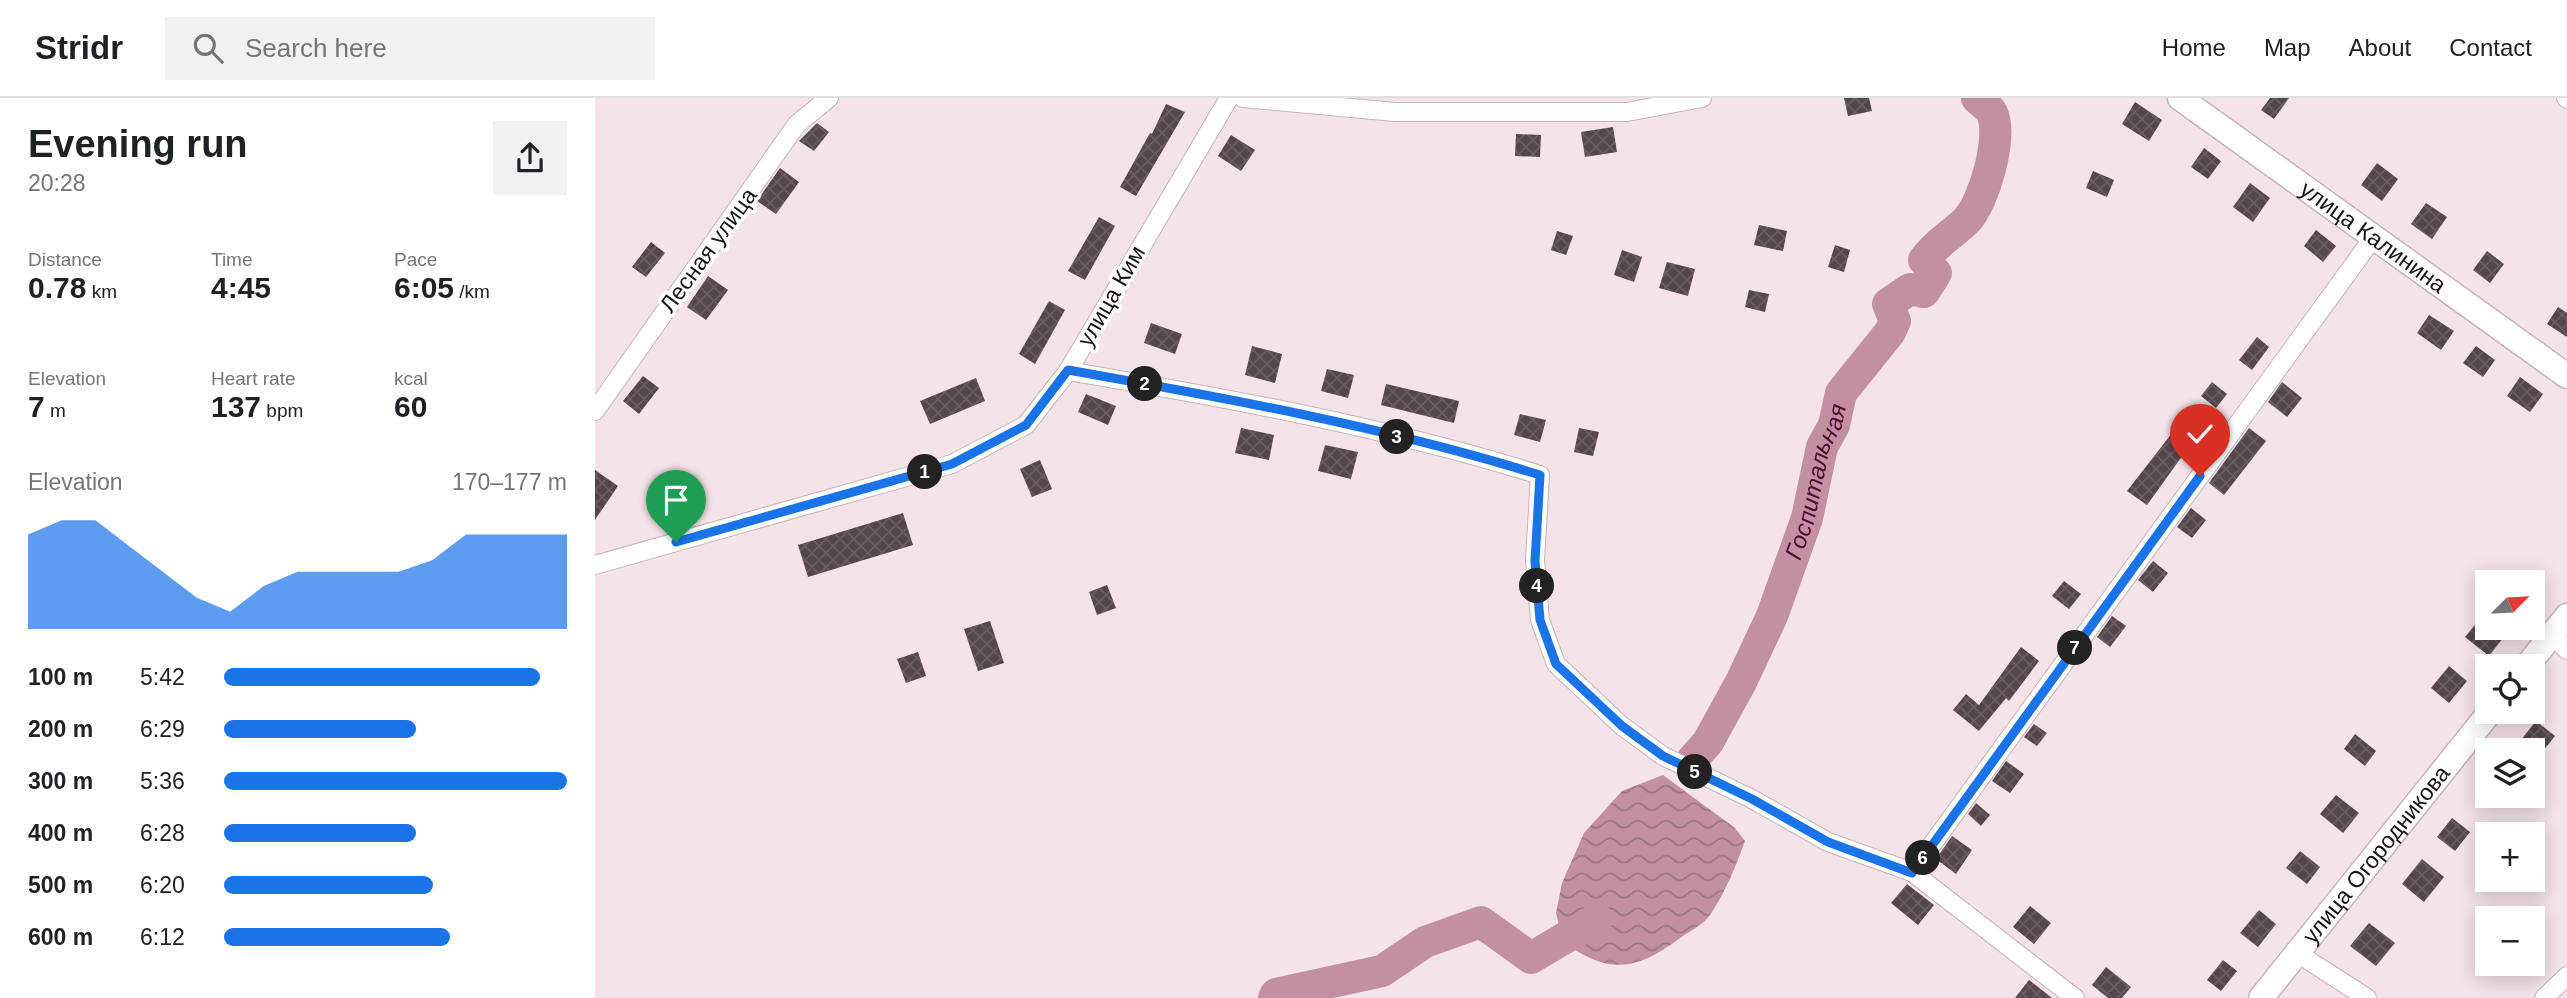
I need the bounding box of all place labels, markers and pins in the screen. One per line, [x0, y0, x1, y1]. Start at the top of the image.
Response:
pin: 2 [1127, 366, 1163, 402]
pin [2170, 404, 2230, 476]
pin: 3 [1379, 420, 1415, 454]
pin: 1 [907, 454, 943, 490]
pin [646, 470, 706, 542]
pin: 4 [1520, 568, 1555, 603]
pin: 7 [2057, 630, 2093, 666]
pin: 5 [1677, 754, 1713, 790]
pin: 6 [1905, 840, 1941, 876]

